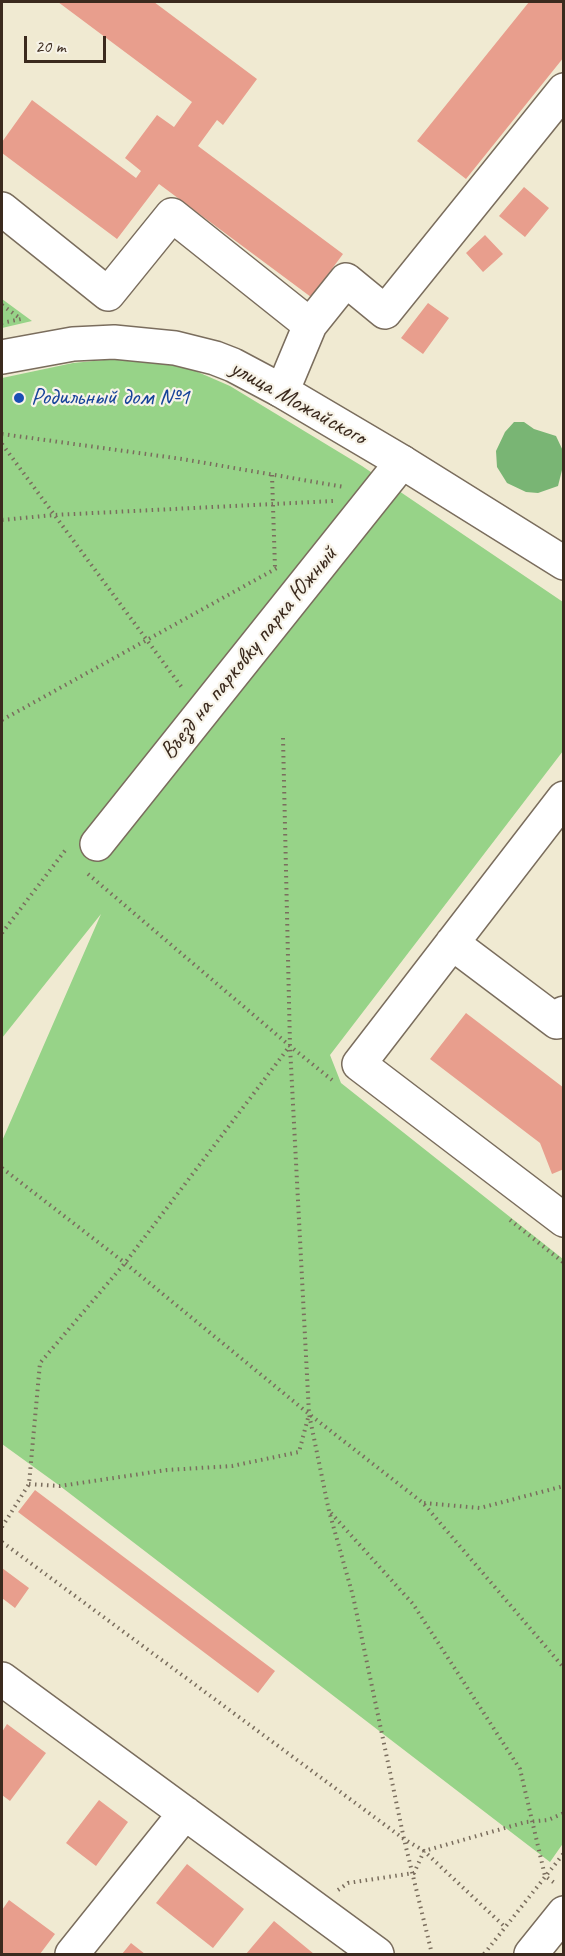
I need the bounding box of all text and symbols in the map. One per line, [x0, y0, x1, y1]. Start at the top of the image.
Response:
scale bar [27, 24, 110, 62]
text: 20 m [35, 35, 66, 57]
street label: улица Можайского [225, 354, 371, 452]
place label: Родильный дом №1 [31, 384, 190, 412]
marker: Родильный дом №1 [12, 391, 26, 405]
street label: Въезд на парковку парка Южный [154, 541, 344, 765]

